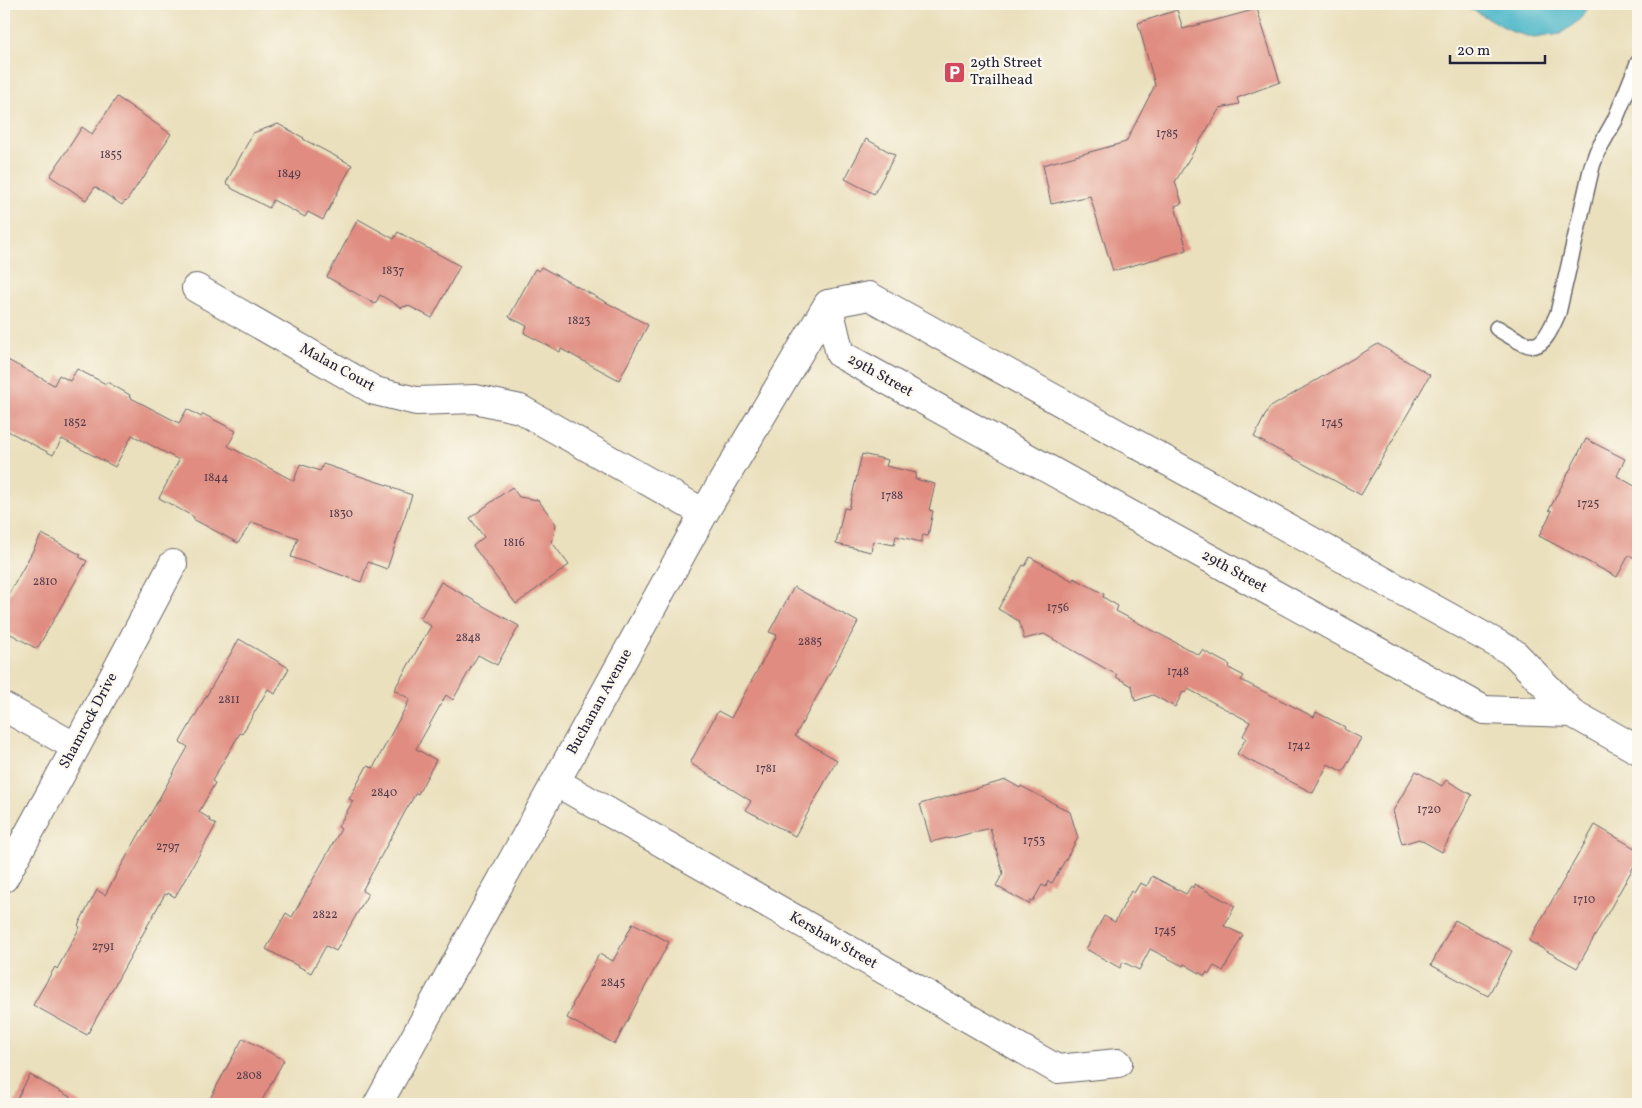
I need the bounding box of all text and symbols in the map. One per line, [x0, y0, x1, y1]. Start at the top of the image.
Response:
scale bar [1450, 32, 1544, 64]
text: 20 m [1457, 41, 1490, 62]
place label: 29th Street Trailhead [970, 53, 1042, 91]
parking icon: 29th Street Trailhead [942, 60, 966, 84]
house number: 1785 [1156, 126, 1178, 142]
house number: 1855 [100, 147, 122, 163]
house number: 1849 [277, 166, 301, 182]
house number: 1837 [382, 263, 405, 279]
house number: 1823 [568, 313, 591, 329]
street label: Malan Court [296, 339, 378, 397]
street label: 29th Street [843, 349, 917, 403]
house number: 1852 [64, 415, 86, 431]
house number: 1745 [1321, 415, 1343, 431]
house number: 1844 [204, 470, 228, 486]
house number: 1788 [881, 488, 903, 504]
house number: 1725 [1577, 496, 1599, 512]
house number: 1830 [329, 506, 353, 522]
house number: 1816 [503, 535, 525, 551]
street label: 29th Street [1197, 545, 1271, 599]
house number: 2810 [33, 574, 57, 590]
house number: 1756 [1047, 600, 1069, 616]
house number: 2848 [455, 630, 481, 646]
house number: 2885 [798, 634, 822, 650]
street label: Buchanan Avenue [562, 645, 638, 759]
house number: 1748 [1167, 664, 1189, 680]
street label: Shamrock Drive [55, 669, 123, 773]
house number: 2811 [218, 692, 240, 708]
house number: 1742 [1288, 738, 1310, 754]
house number: 1781 [756, 761, 776, 777]
house number: 2840 [371, 785, 397, 801]
house number: 1720 [1417, 802, 1441, 818]
house number: 1753 [1023, 833, 1045, 849]
house number: 2797 [156, 839, 180, 855]
house number: 1710 [1573, 892, 1595, 908]
house number: 2822 [312, 907, 338, 923]
street label: Kershaw Street [785, 907, 881, 975]
house number: 1745 [1154, 923, 1176, 939]
house number: 2791 [92, 939, 114, 955]
house number: 2845 [601, 975, 626, 991]
house number: 2808 [236, 1068, 262, 1084]

